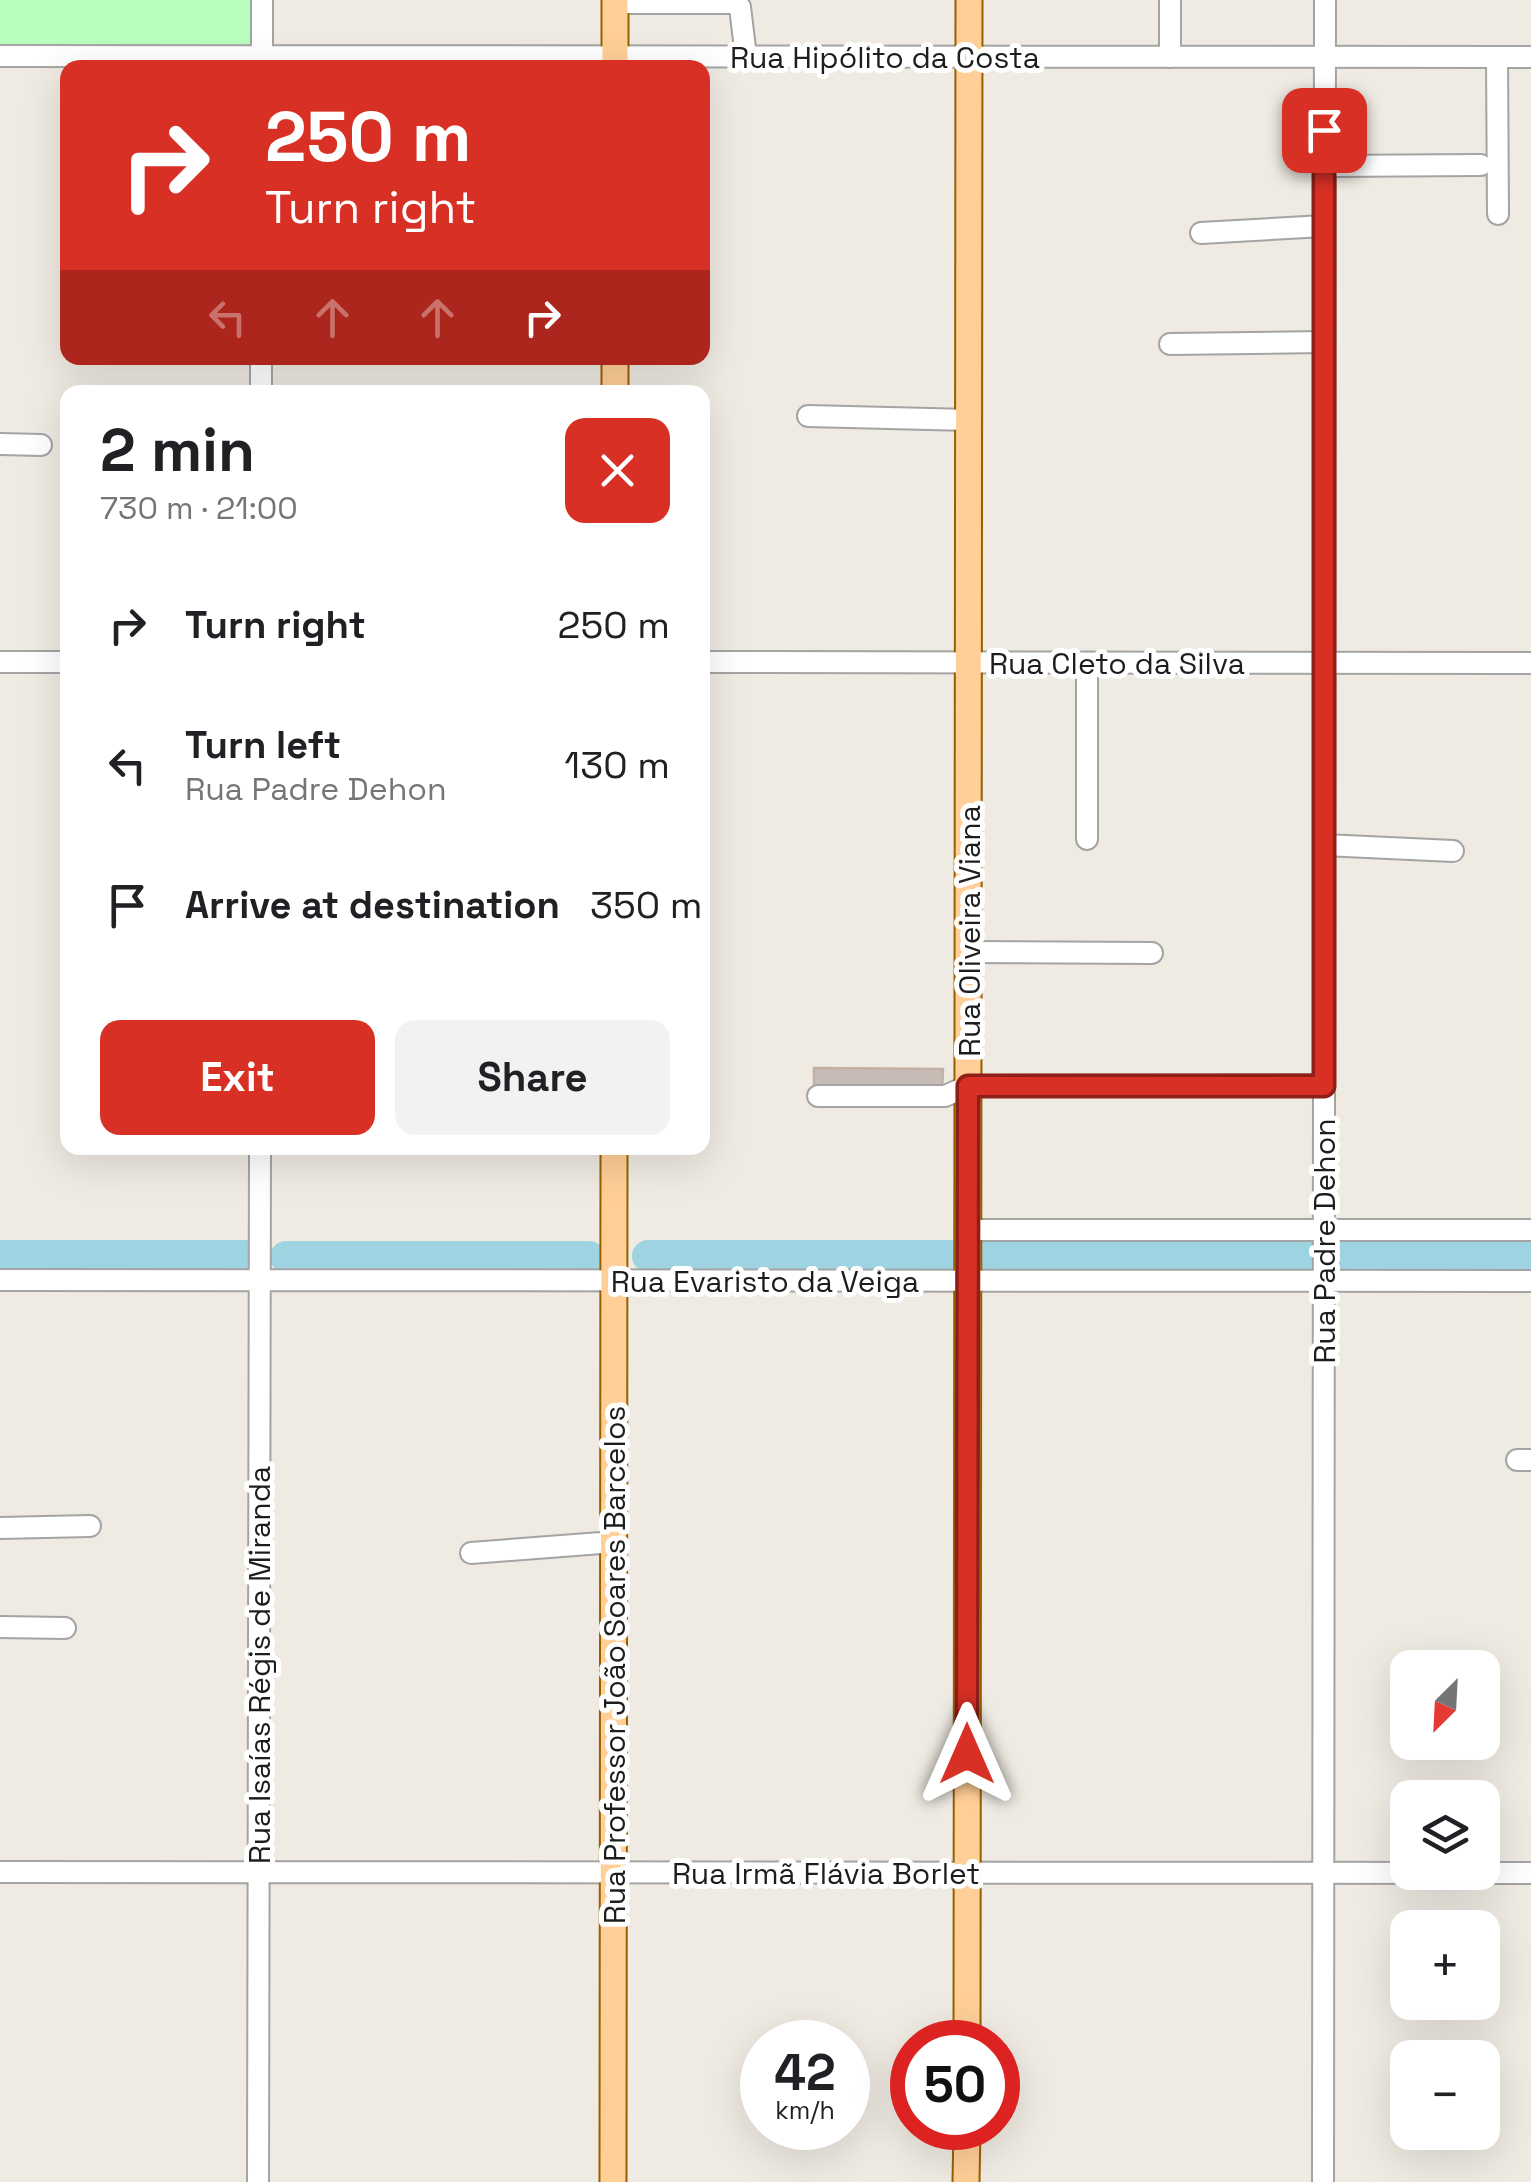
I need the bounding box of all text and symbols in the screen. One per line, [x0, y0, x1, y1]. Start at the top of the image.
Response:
street label: Rua Hipólito da Costa [730, 38, 1040, 77]
pin [1282, 88, 1367, 173]
text: 250 m [265, 92, 472, 181]
icon: right [100, 100, 230, 230]
icon: arrive [1297, 103, 1352, 158]
text: Turn right [265, 179, 476, 236]
icon: left [200, 290, 255, 345]
icon: ahead [305, 290, 360, 345]
icon: ahead [410, 290, 465, 345]
icon: right [515, 290, 570, 345]
text: 2 min [100, 412, 255, 489]
button: close [565, 418, 670, 523]
text: 730 m · 21:00 [100, 488, 298, 528]
icon: right [100, 598, 155, 653]
text: Turn right [185, 601, 366, 649]
text: 250 m [558, 601, 670, 649]
street label: Rua Cleto da Silva [989, 644, 1245, 683]
text: Turn left [185, 721, 341, 769]
icon: left [100, 738, 155, 793]
text: 130 m [564, 741, 670, 789]
text: Rua Padre Dehon [185, 769, 447, 809]
street label: Rua Oliveira Viana [950, 805, 989, 1057]
icon: arrive [100, 878, 155, 933]
text: Arrive at destination [185, 881, 560, 929]
text: 350 m [590, 881, 703, 929]
button: Exit [100, 1020, 375, 1135]
button: Share [395, 1020, 670, 1135]
street label: Rua Padre Dehon [1305, 1118, 1344, 1364]
street label: Rua Evaristo da Veiga [611, 1262, 919, 1301]
street label: Rua Professor João Soares Barcelos [595, 1406, 634, 1924]
street label: Rua Isaías Régis de Miranda [240, 1466, 279, 1864]
north arrow [1390, 1650, 1500, 1760]
map controls [1390, 1650, 1500, 2150]
position arrow [915, 1702, 1019, 1806]
button: layers [1390, 1780, 1500, 1890]
street label: Rua Irmã Flávia Borlet [672, 1854, 980, 1893]
button: + [1390, 1910, 1500, 2020]
speed limit sign: 50 [890, 2020, 1020, 2150]
button: − [1390, 2040, 1500, 2150]
text: 42 [774, 2041, 836, 2105]
text: km/h [775, 2094, 835, 2126]

